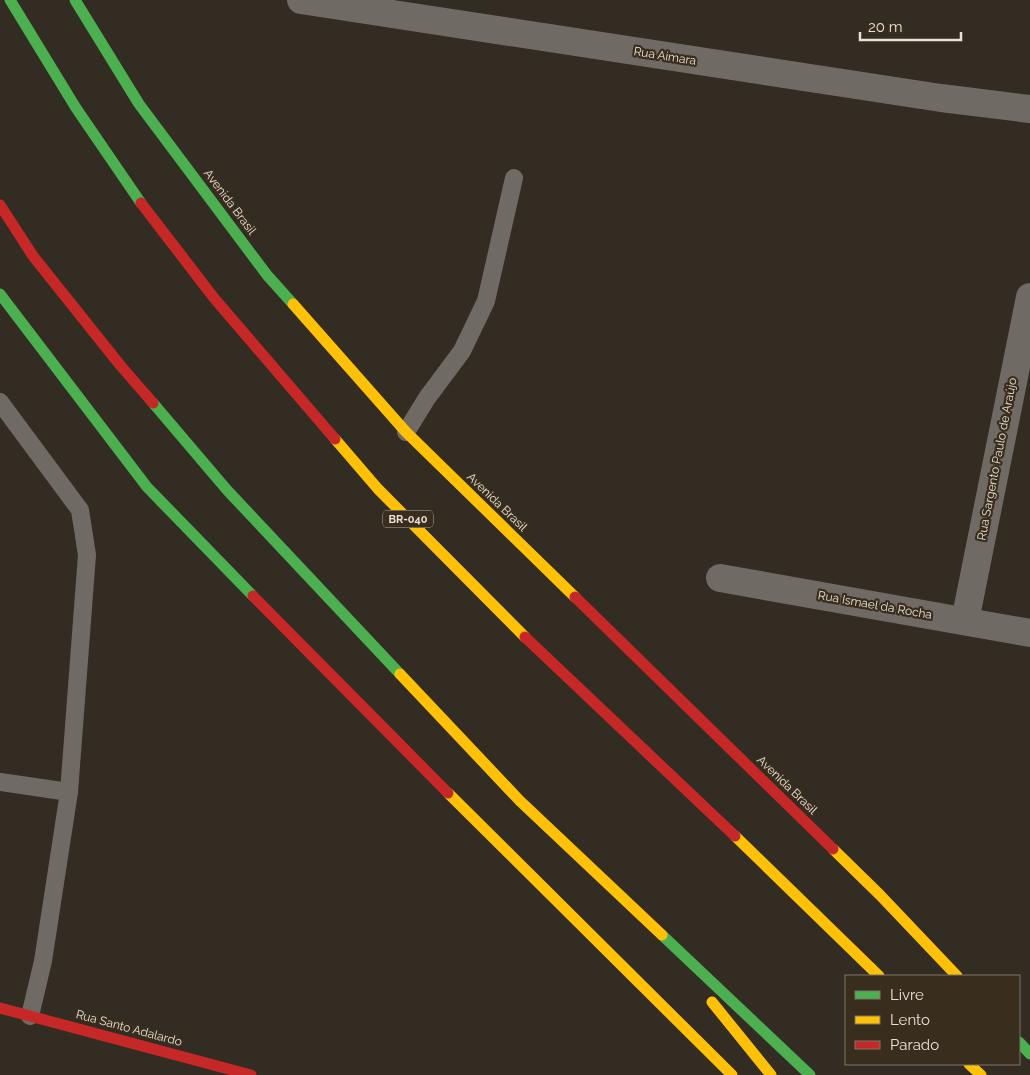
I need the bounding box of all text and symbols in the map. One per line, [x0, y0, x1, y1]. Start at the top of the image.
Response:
scale bar [860, 10, 961, 42]
text: 20 m [868, 18, 903, 36]
street label: Rua Aimara [633, 44, 697, 68]
street label: Avenida Brasil [201, 167, 260, 238]
street label: Rua Sargento Paulo de Araújo [974, 376, 1020, 542]
street label: Avenida Brasil [464, 470, 530, 535]
road number: BR-040 [383, 510, 433, 528]
street label: Rua Ismael da Rocha [817, 588, 933, 622]
street label: Avenida Brasil [754, 753, 820, 818]
legend [845, 975, 1020, 1065]
text: Livre [890, 986, 924, 1004]
street label: Rua Santo Adalardo [74, 1007, 184, 1049]
text: Lento [890, 1011, 930, 1029]
text: Parado [890, 1036, 939, 1054]

